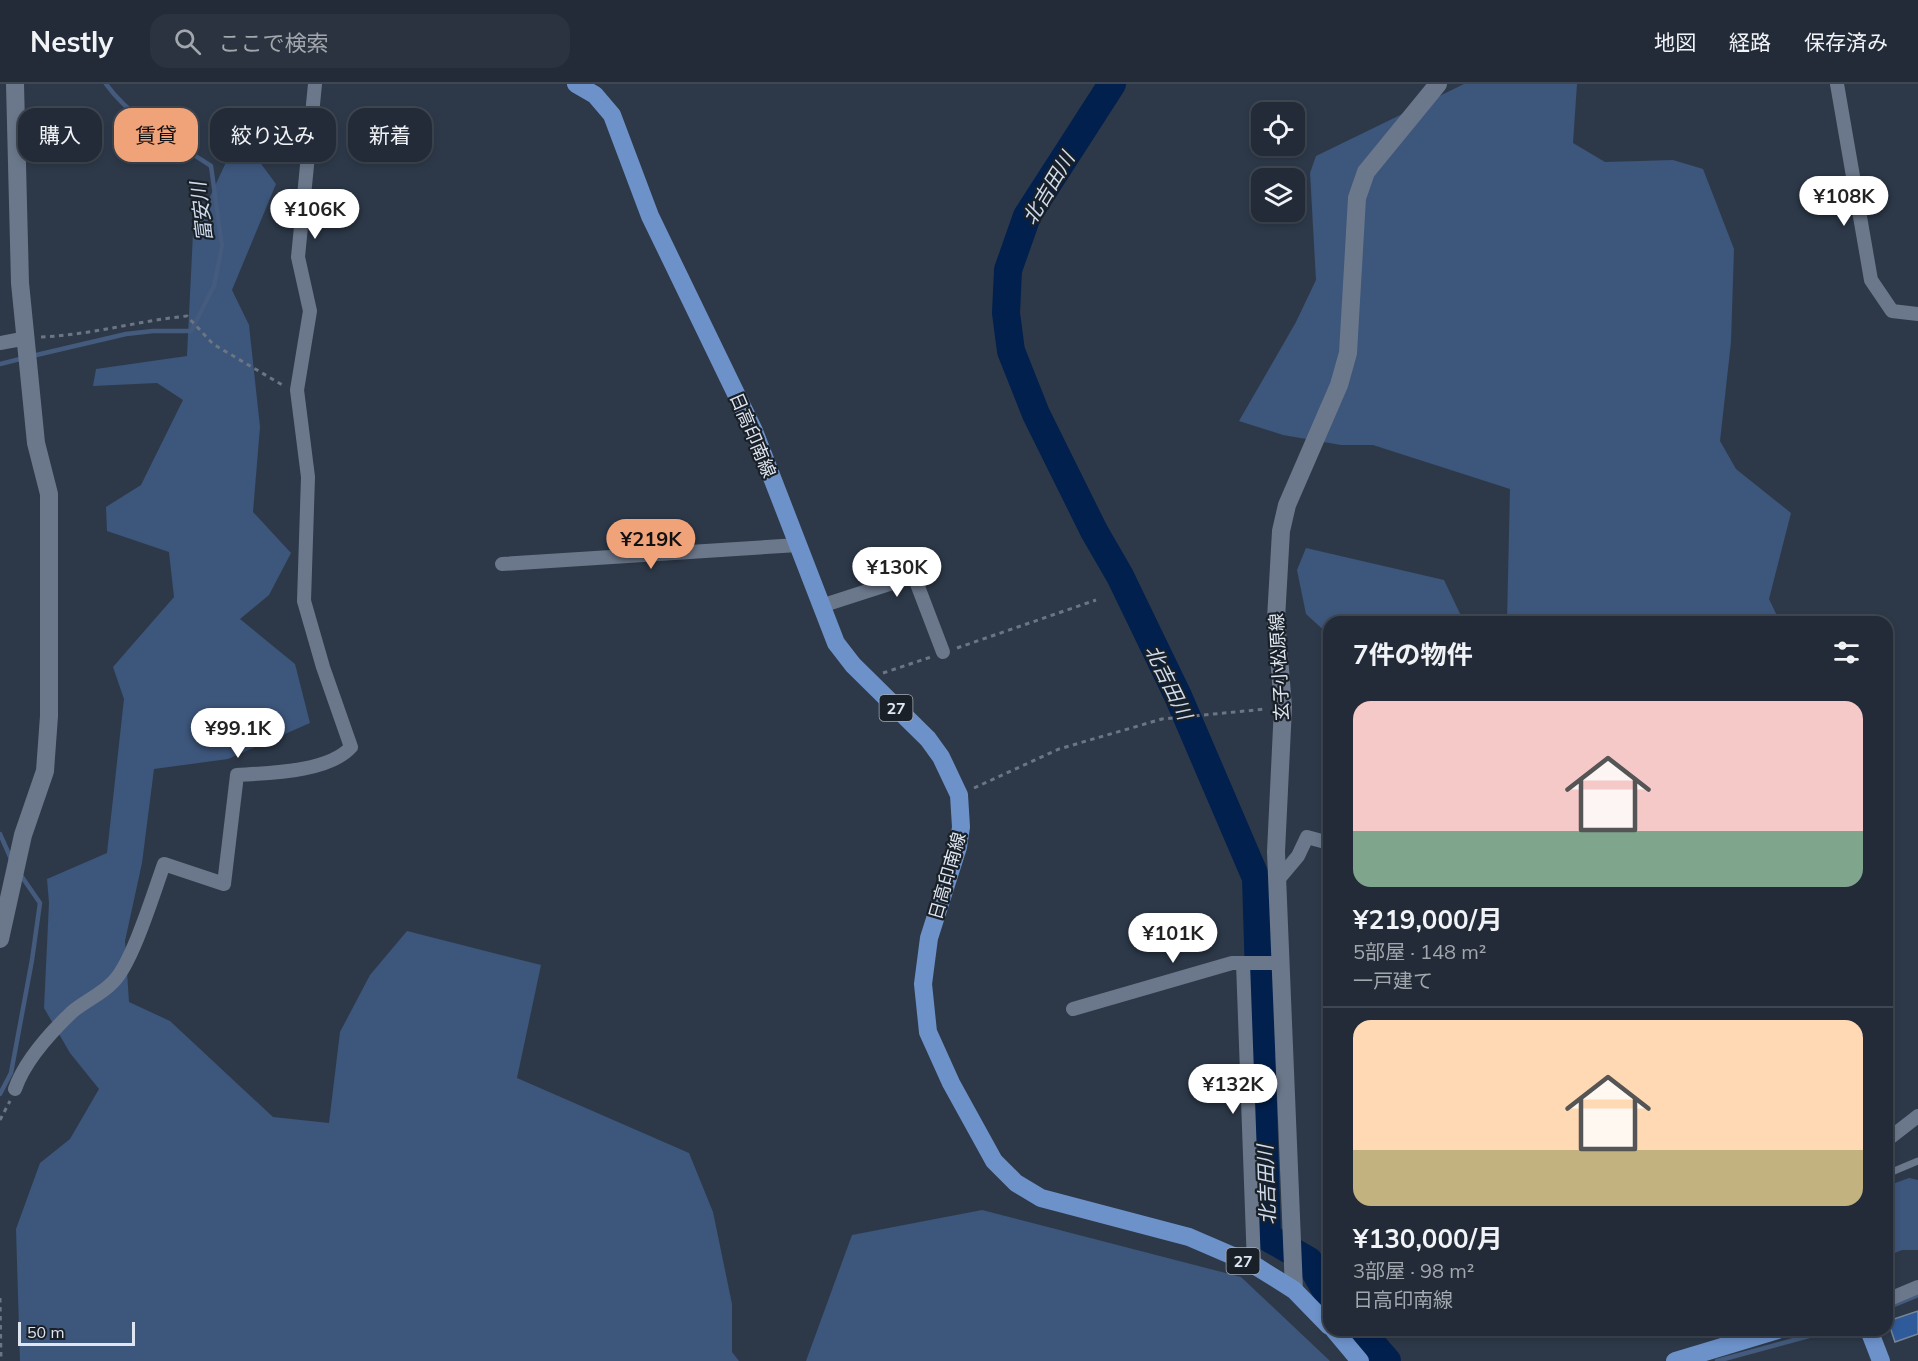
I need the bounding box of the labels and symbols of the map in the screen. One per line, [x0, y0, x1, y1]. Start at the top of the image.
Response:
water label: 北吉田川 [1017, 146, 1080, 229]
pin: ¥108K [1802, 176, 1886, 227]
water label: 富安川 [185, 179, 217, 243]
pin: ¥106K [273, 189, 357, 240]
street label: 日高印南線 [725, 389, 781, 481]
pin: ¥219K [609, 519, 693, 570]
pin: ¥130K [855, 547, 939, 598]
street label: 玄子小松原線 [1265, 612, 1293, 722]
water label: 北吉田川 [1140, 641, 1199, 725]
road number: 27 [880, 695, 912, 721]
pin: ¥99.1K [189, 708, 287, 759]
street label: 日高印南線 [924, 830, 970, 922]
pin: ¥101K [1131, 913, 1215, 964]
pin: ¥132K [1191, 1064, 1275, 1115]
water label: 北吉田川 [1252, 1143, 1280, 1225]
road number: 27 [1226, 1248, 1260, 1274]
scale bar [18, 1319, 135, 1346]

